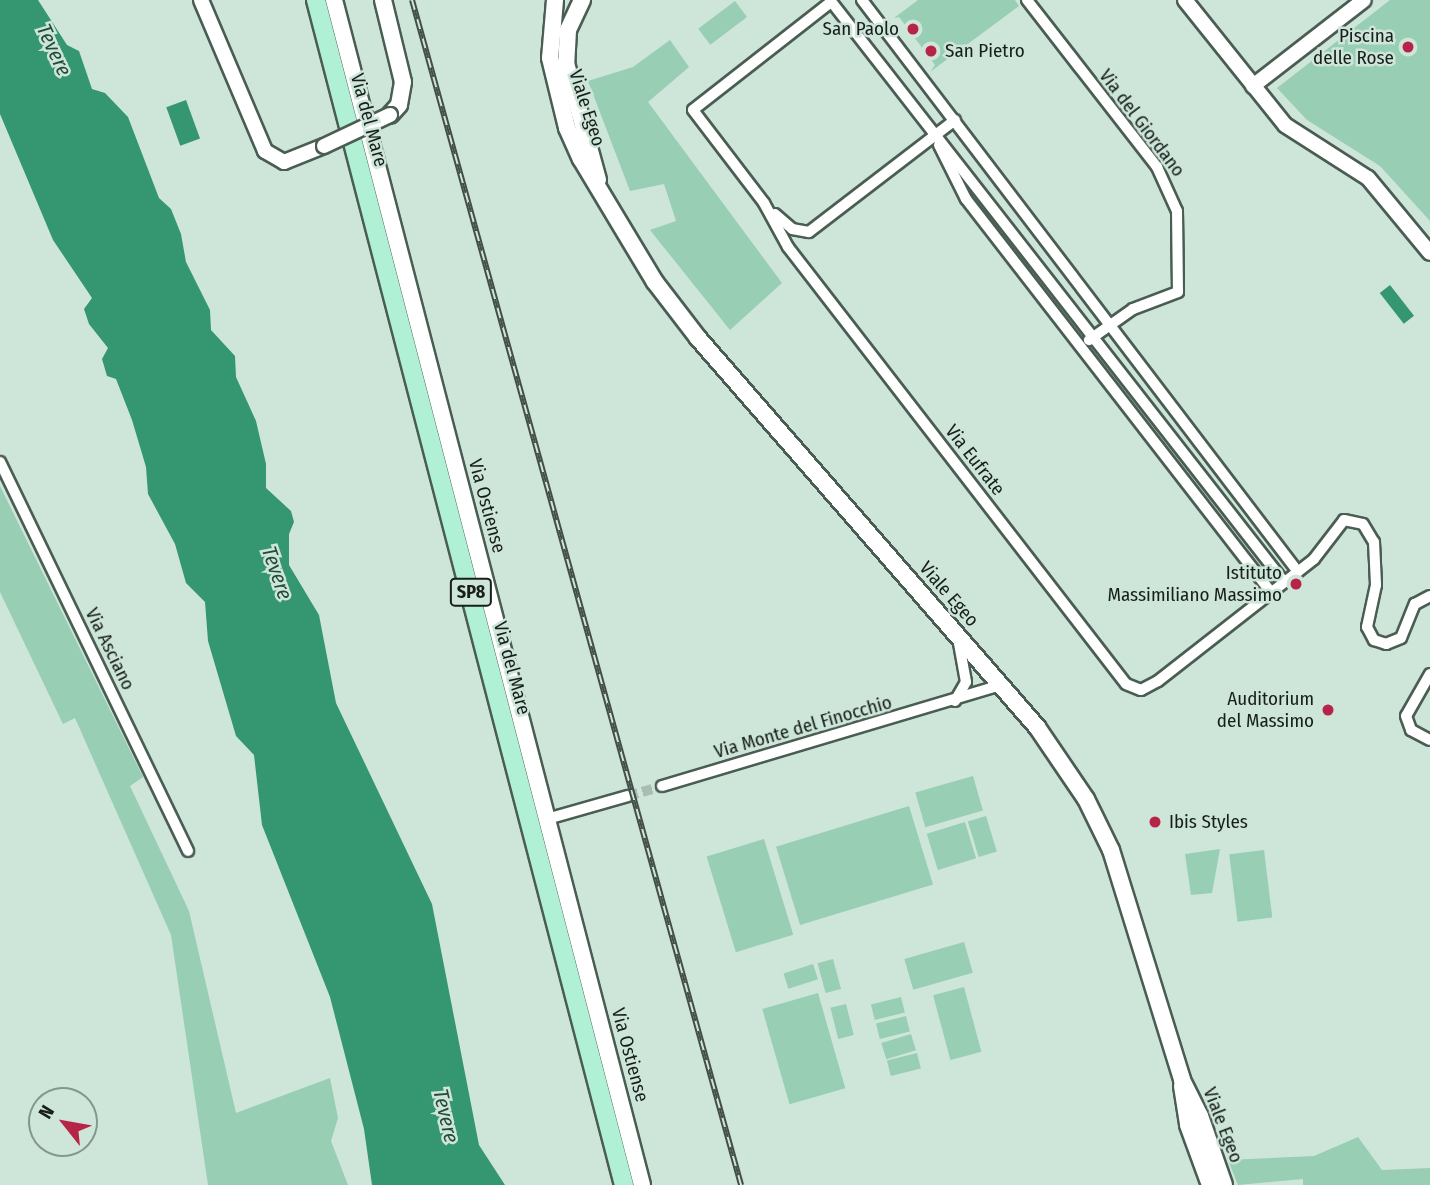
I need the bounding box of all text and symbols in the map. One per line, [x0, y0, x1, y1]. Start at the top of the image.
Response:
place label: San Paolo [823, 18, 899, 40]
water label: Tevere [31, 20, 77, 80]
marker: San Paolo [905, 21, 921, 37]
place label: Piscina delle Rose [1313, 25, 1394, 69]
marker: Piscina delle Rose [1400, 39, 1416, 55]
place label: San Pietro [945, 40, 1025, 62]
marker: San Pietro [923, 43, 939, 59]
street label: Via del Giordano [1094, 65, 1190, 181]
street label: Viale Egeo [564, 67, 610, 149]
street label: Via del Mare [346, 71, 392, 169]
street label: Via Eufrate [940, 420, 1010, 500]
street label: Via Ostiense [464, 457, 510, 555]
water label: Tevere [256, 543, 298, 603]
street label: Viale Egeo [915, 557, 983, 631]
place label: Istituto Massimiliano Massimo [1107, 562, 1282, 606]
marker: Istituto Massimiliano Massimo [1288, 576, 1304, 592]
road number: SP8 [448, 578, 494, 606]
street label: Via Asciano [80, 604, 140, 694]
street label: Via del Mare [489, 619, 535, 717]
place label: Auditorium del Massimo [1217, 688, 1314, 732]
street label: Via Monte del Finocchio [712, 691, 894, 763]
marker: Auditorium del Massimo [1320, 702, 1336, 718]
place label: Ibis Styles [1169, 811, 1248, 833]
marker: Ibis Styles [1147, 814, 1163, 830]
street label: Via Ostiense [607, 1006, 653, 1104]
street label: Viale Egeo [1198, 1084, 1248, 1166]
north arrow [28, 1087, 98, 1157]
water label: Tevere [428, 1087, 464, 1145]
text: N [33, 1101, 59, 1123]

